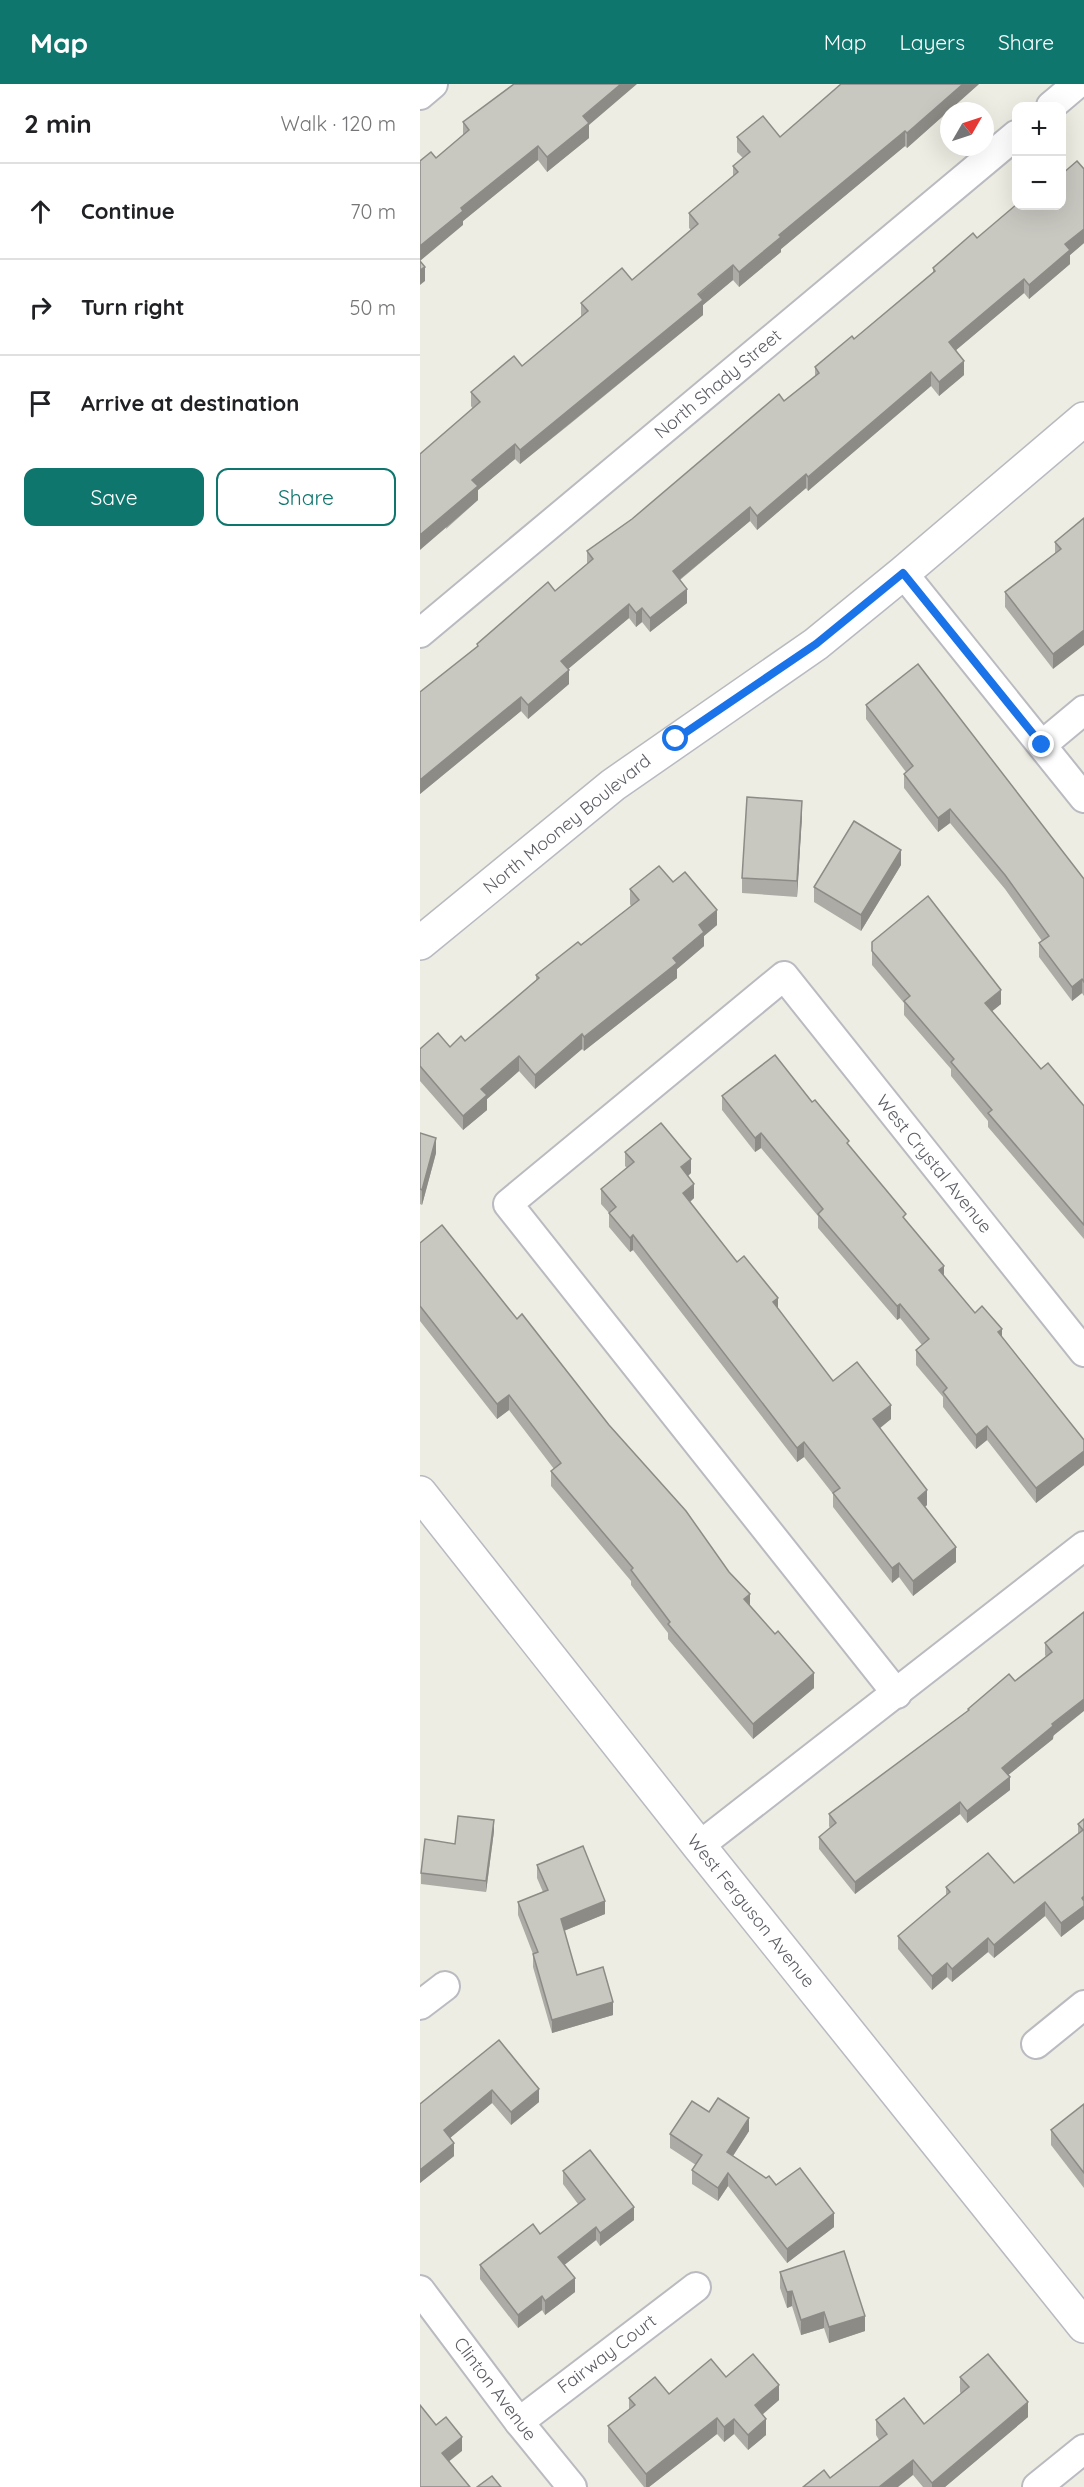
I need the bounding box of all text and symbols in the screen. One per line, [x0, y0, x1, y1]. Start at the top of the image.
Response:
text: Map [30, 25, 88, 60]
text: Map [824, 29, 867, 55]
text: Layers [900, 29, 965, 55]
text: Share [998, 29, 1054, 55]
north arrow [940, 102, 994, 156]
map controls [1012, 102, 1066, 210]
button: + [1012, 102, 1066, 156]
text: 2 min [24, 107, 92, 140]
text: Walk · 120 m [281, 111, 396, 136]
button: − [1012, 156, 1066, 210]
icon: ahead [24, 195, 57, 228]
text: Continue [81, 197, 175, 225]
text: 70 m [350, 199, 396, 224]
icon: right [24, 291, 57, 324]
text: Turn right [81, 293, 185, 321]
text: 50 m [350, 295, 396, 320]
street label: North Shady Street [650, 324, 786, 443]
icon: arrive [24, 387, 57, 420]
text: Arrive at destination [81, 389, 299, 417]
button: Save [24, 468, 204, 526]
button: Share [216, 468, 396, 526]
route start [662, 725, 688, 751]
route end [1028, 731, 1054, 757]
street label: North Mooney Boulevard [478, 749, 655, 898]
street label: West Crystal Avenue [871, 1090, 997, 1238]
street label: West Ferguson Avenue [682, 1829, 820, 1992]
street label: Fairway Court [553, 2309, 661, 2398]
street label: Clinton Avenue [449, 2332, 542, 2445]

